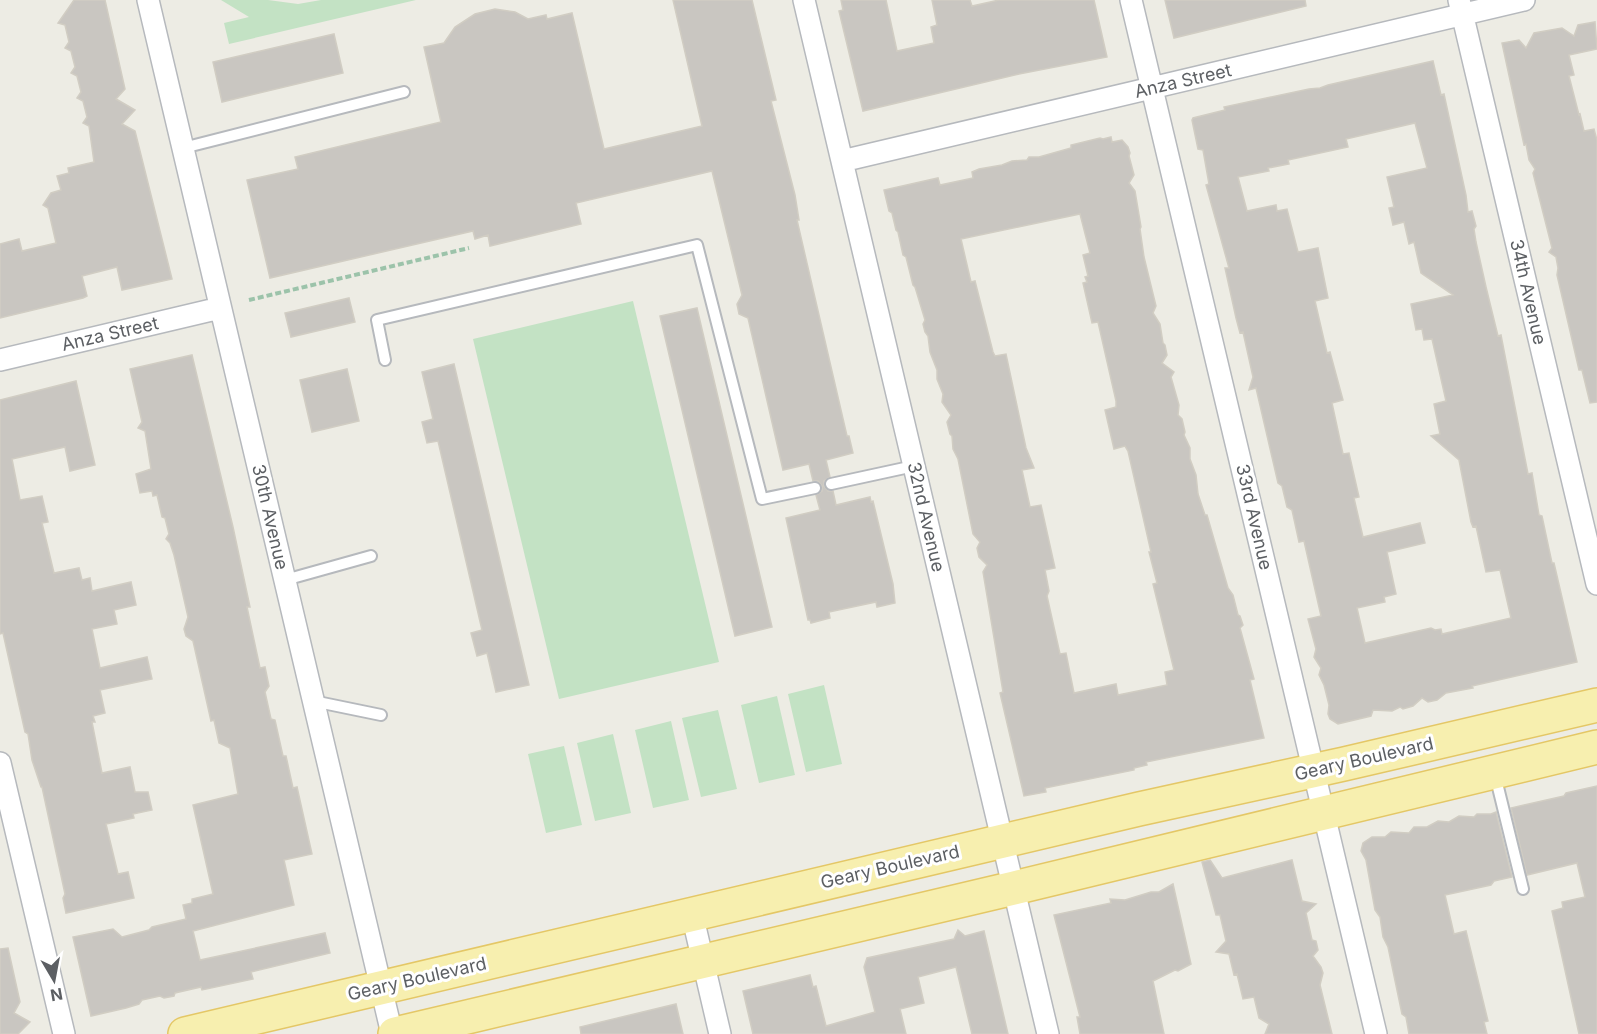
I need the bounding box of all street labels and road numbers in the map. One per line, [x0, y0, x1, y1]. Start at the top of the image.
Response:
street label: Anza Street [1132, 59, 1234, 102]
street label: 34th Avenue [1506, 237, 1551, 347]
street label: Anza Street [59, 312, 161, 355]
street label: 32nd Avenue [904, 460, 949, 574]
street label: 30th Avenue [248, 462, 293, 572]
street label: 33rd Avenue [1232, 462, 1277, 572]
street label: Geary Boulevard [1292, 732, 1435, 785]
street label: Geary Boulevard [818, 840, 961, 893]
street label: Geary Boulevard [345, 952, 488, 1005]

